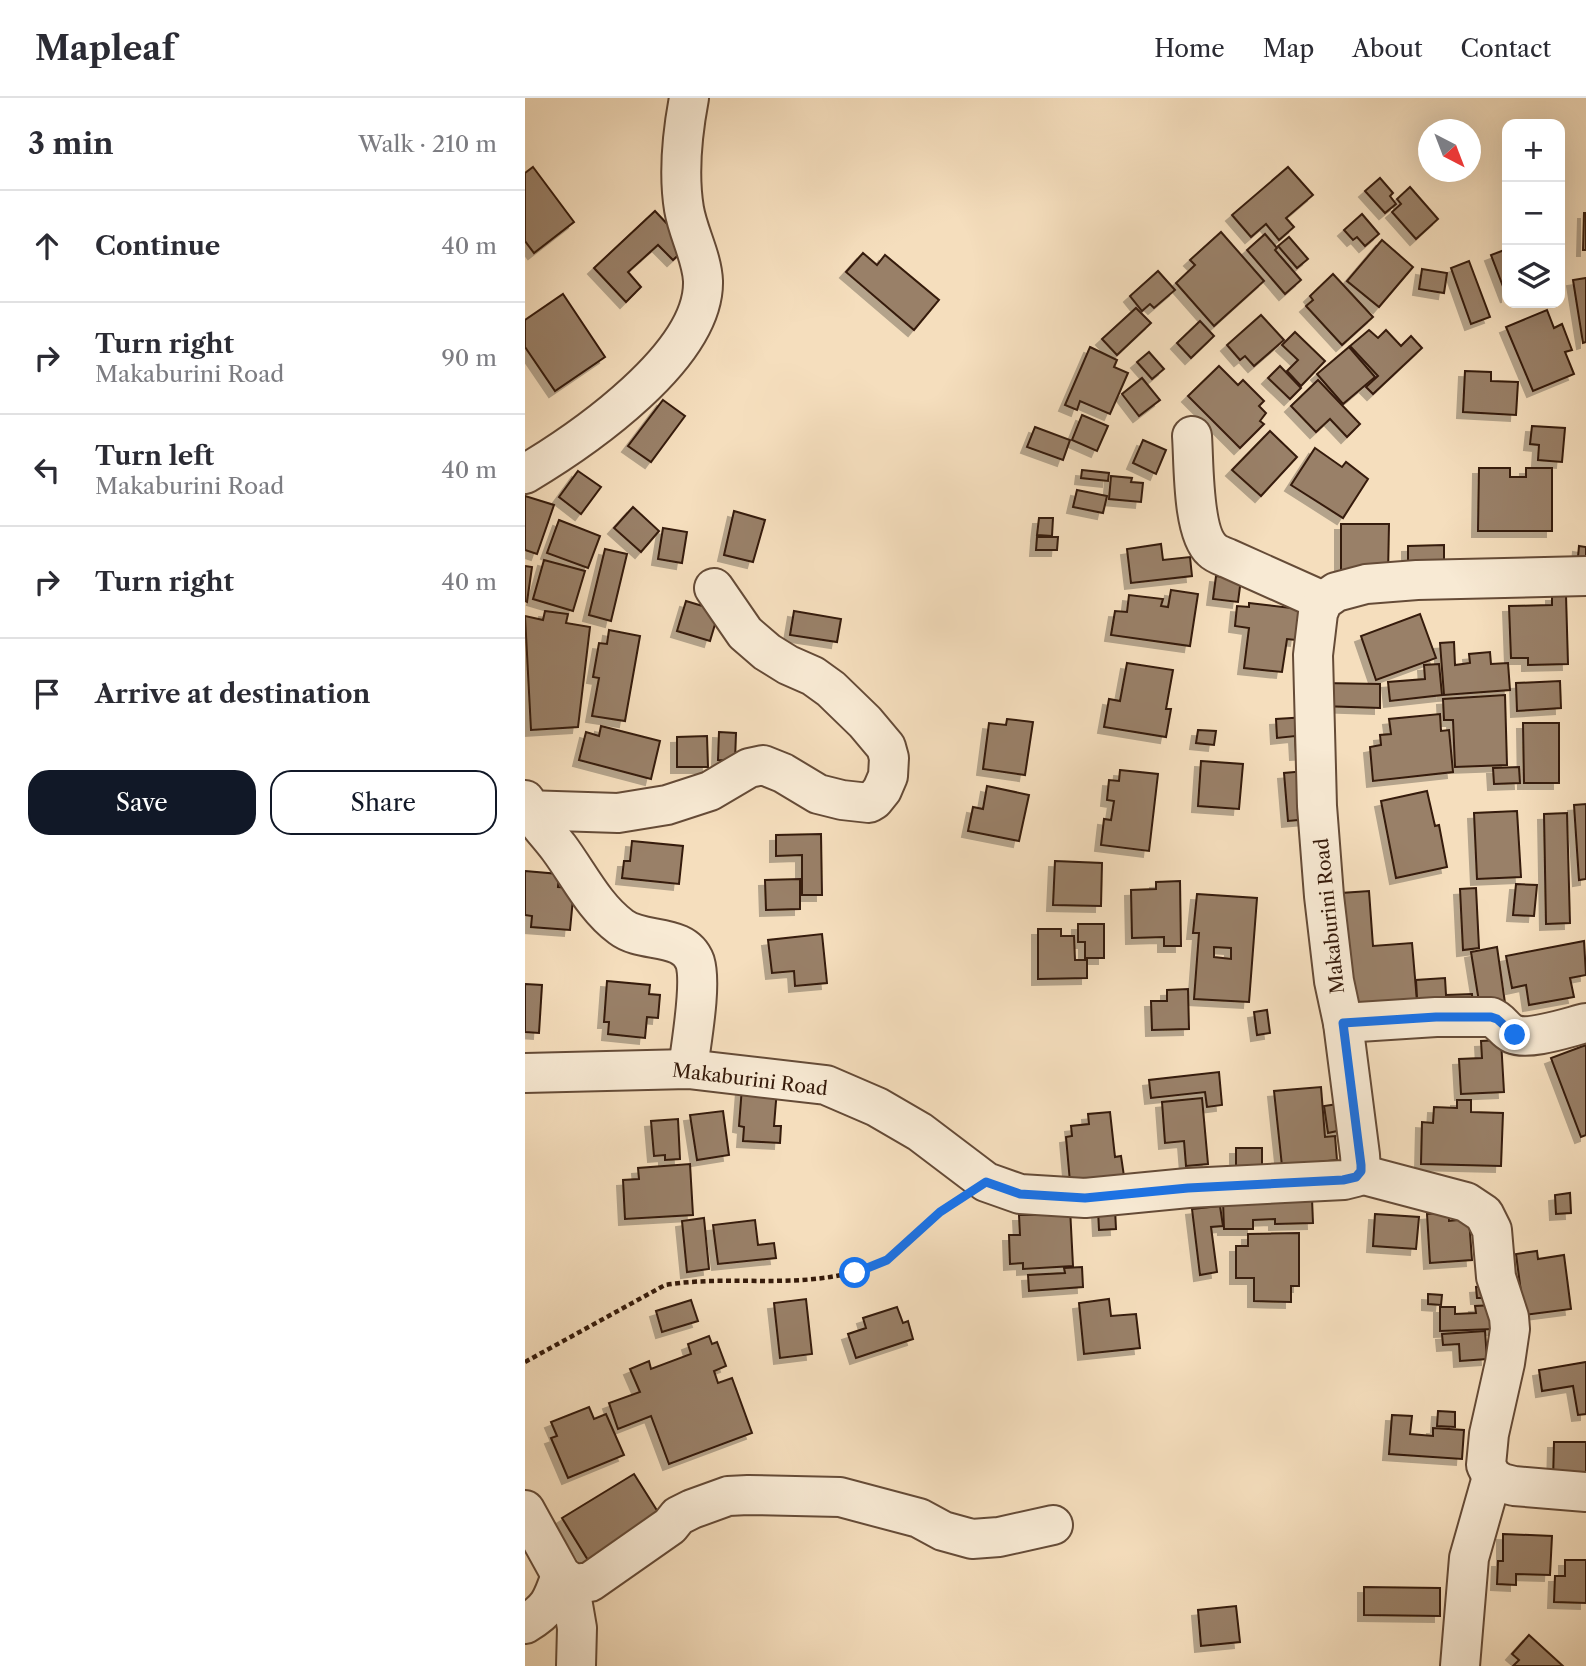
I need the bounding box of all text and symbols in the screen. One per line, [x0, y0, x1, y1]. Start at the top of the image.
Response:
text: Mapleaf [35, 28, 175, 69]
text: Home [1154, 34, 1225, 63]
text: Map [1263, 34, 1314, 63]
text: About [1352, 34, 1423, 63]
text: Contact [1461, 34, 1551, 63]
north arrow [1418, 119, 1481, 182]
map controls [1502, 119, 1565, 308]
button: + [1502, 119, 1565, 182]
text: 3 min [28, 125, 114, 162]
text: Walk · 210 m [358, 130, 497, 158]
button: − [1502, 182, 1565, 245]
icon: ahead [28, 227, 66, 265]
text: Continue [95, 230, 220, 262]
text: 40 m [442, 232, 497, 260]
button: layers [1502, 245, 1565, 308]
text: Turn right [95, 328, 234, 360]
icon: right [28, 339, 66, 377]
text: 90 m [441, 344, 497, 372]
text: Makaburini Road [95, 360, 284, 388]
text: Turn left [95, 440, 214, 472]
icon: left [28, 451, 66, 489]
text: 40 m [442, 456, 497, 484]
text: Makaburini Road [95, 472, 284, 500]
icon: right [28, 563, 66, 601]
text: Turn right [95, 566, 234, 598]
text: 40 m [442, 568, 497, 596]
icon: arrive [28, 675, 66, 713]
text: Arrive at destination [95, 678, 370, 710]
button: Save [28, 770, 256, 835]
button: Share [270, 770, 497, 835]
street label: Makaburini Road [1310, 837, 1349, 995]
route end [1499, 1019, 1530, 1050]
street label: Makaburini Road [671, 1059, 829, 1100]
route start [839, 1257, 870, 1288]

